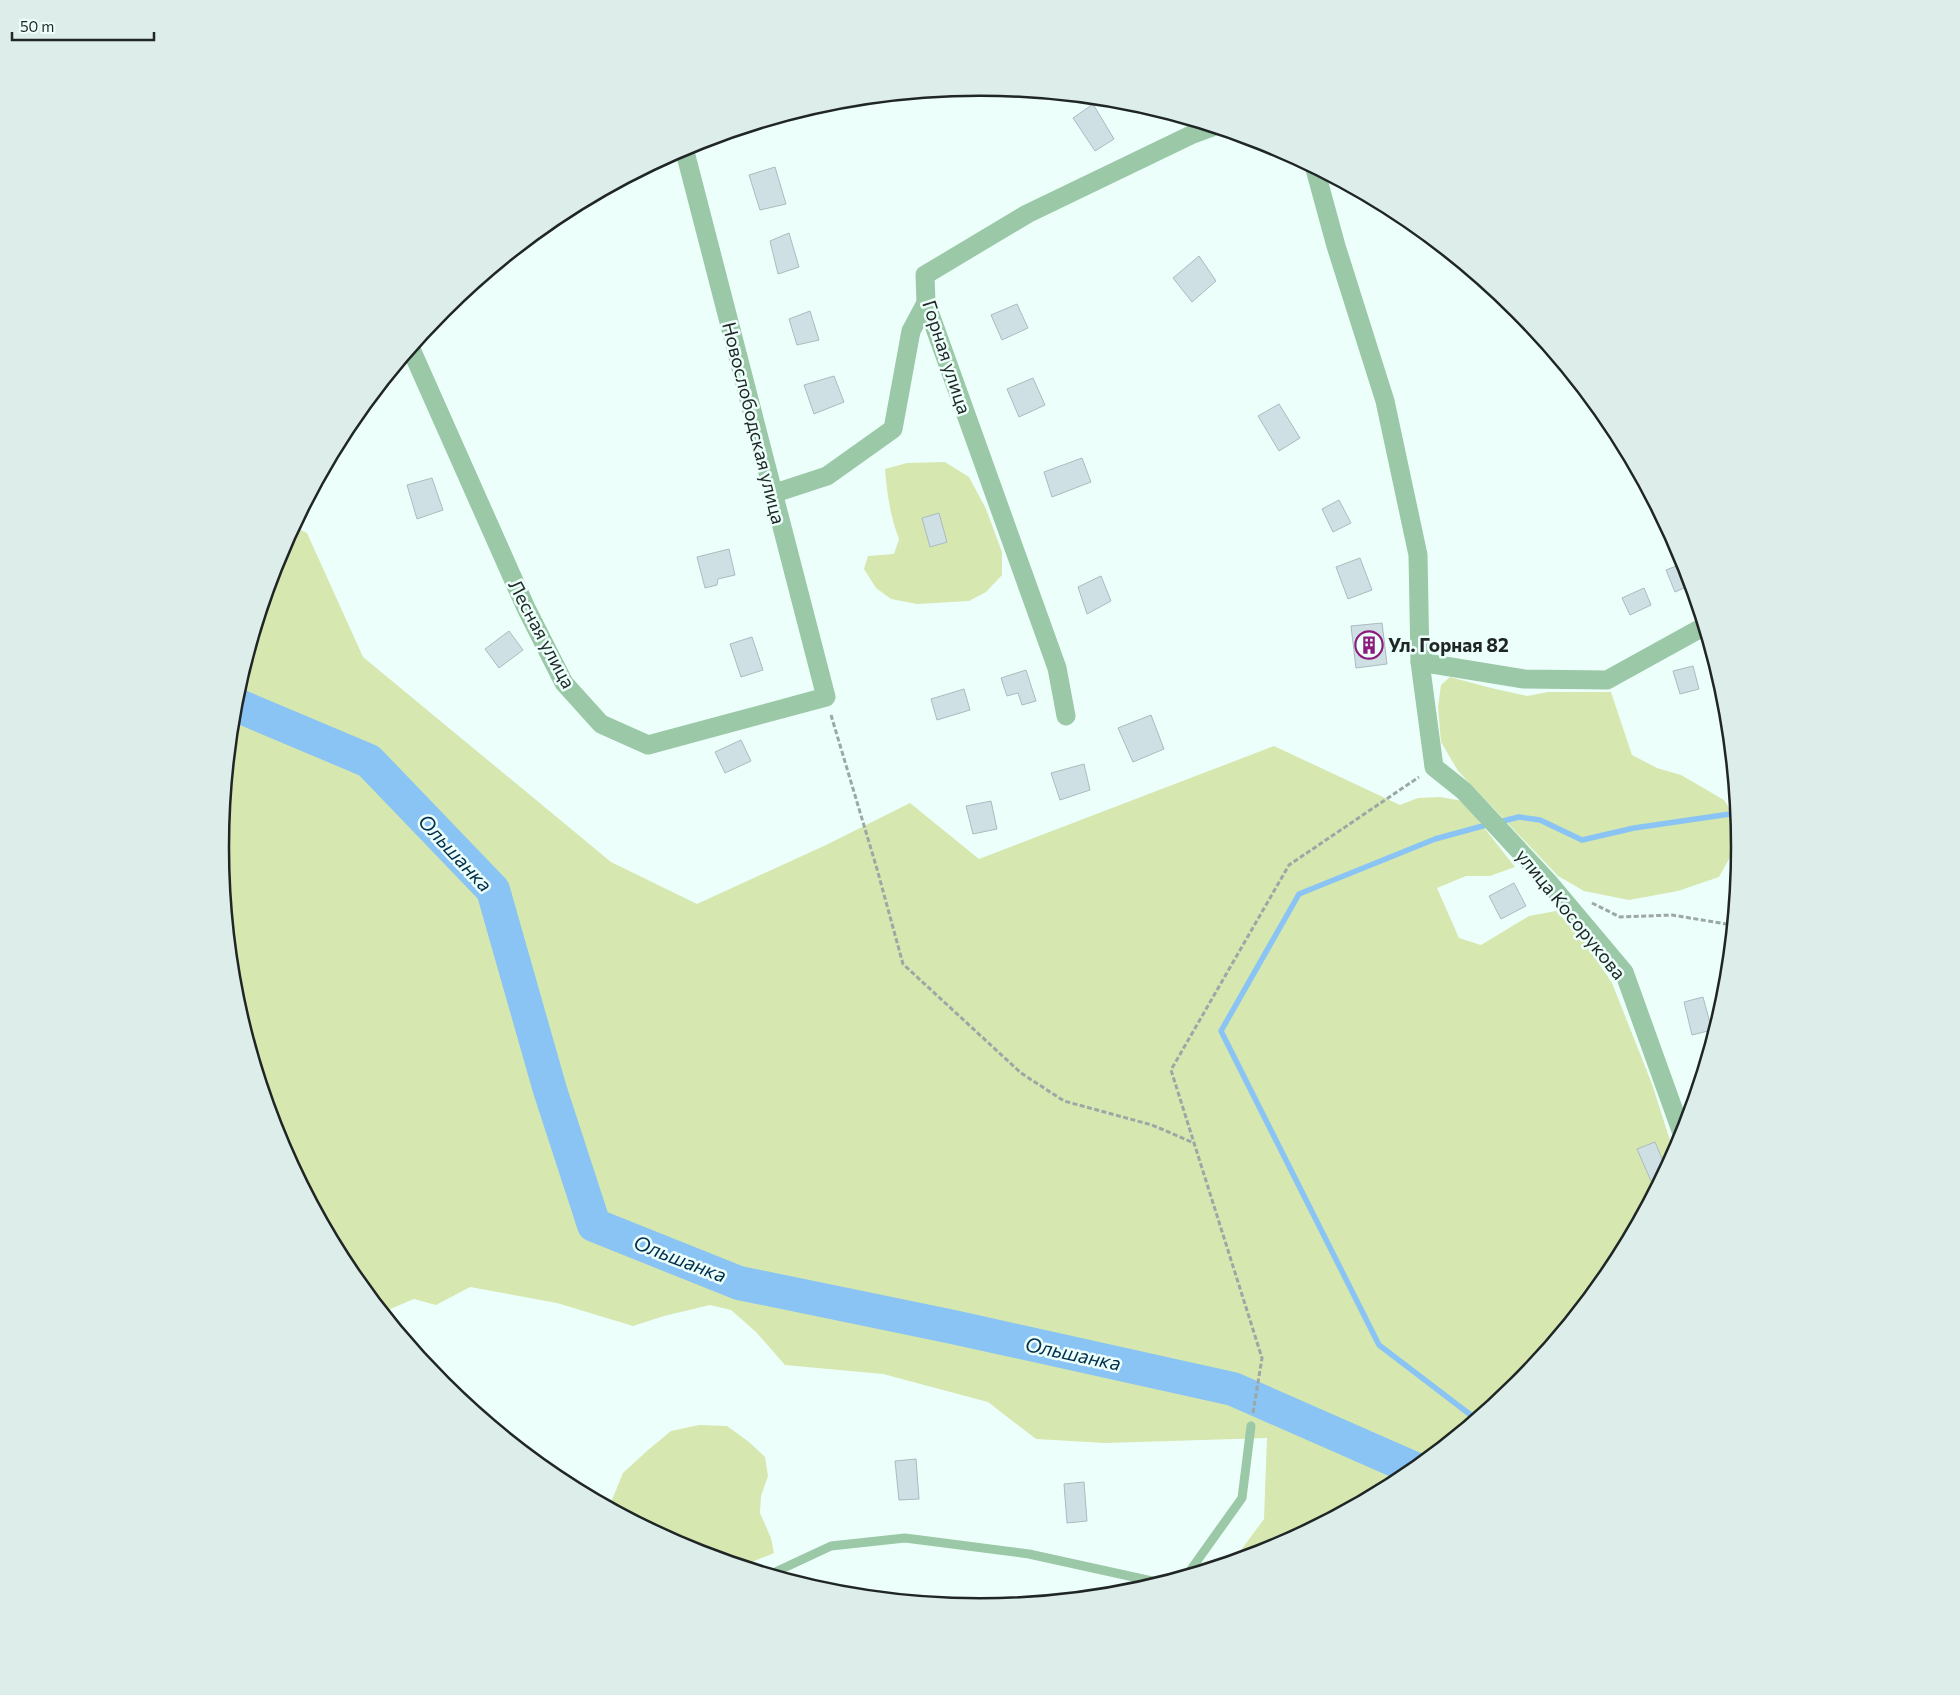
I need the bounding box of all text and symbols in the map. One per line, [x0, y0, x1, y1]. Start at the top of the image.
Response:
scale bar [12, 10, 155, 42]
text: 50 m [20, 17, 54, 35]
street label: Горная улица [918, 297, 977, 417]
street label: Новослободская улица [718, 319, 791, 526]
street label: Лесная улица [504, 575, 581, 692]
building icon: Ул. Горная 82 [1354, 630, 1384, 660]
place label: Ул. Горная 82 [1388, 633, 1509, 656]
water label: Ольшанка [414, 809, 498, 896]
street label: улица Косорукова [1512, 844, 1631, 984]
water label: Ольшанка [631, 1229, 730, 1287]
water label: Ольшанка [1023, 1331, 1123, 1375]

